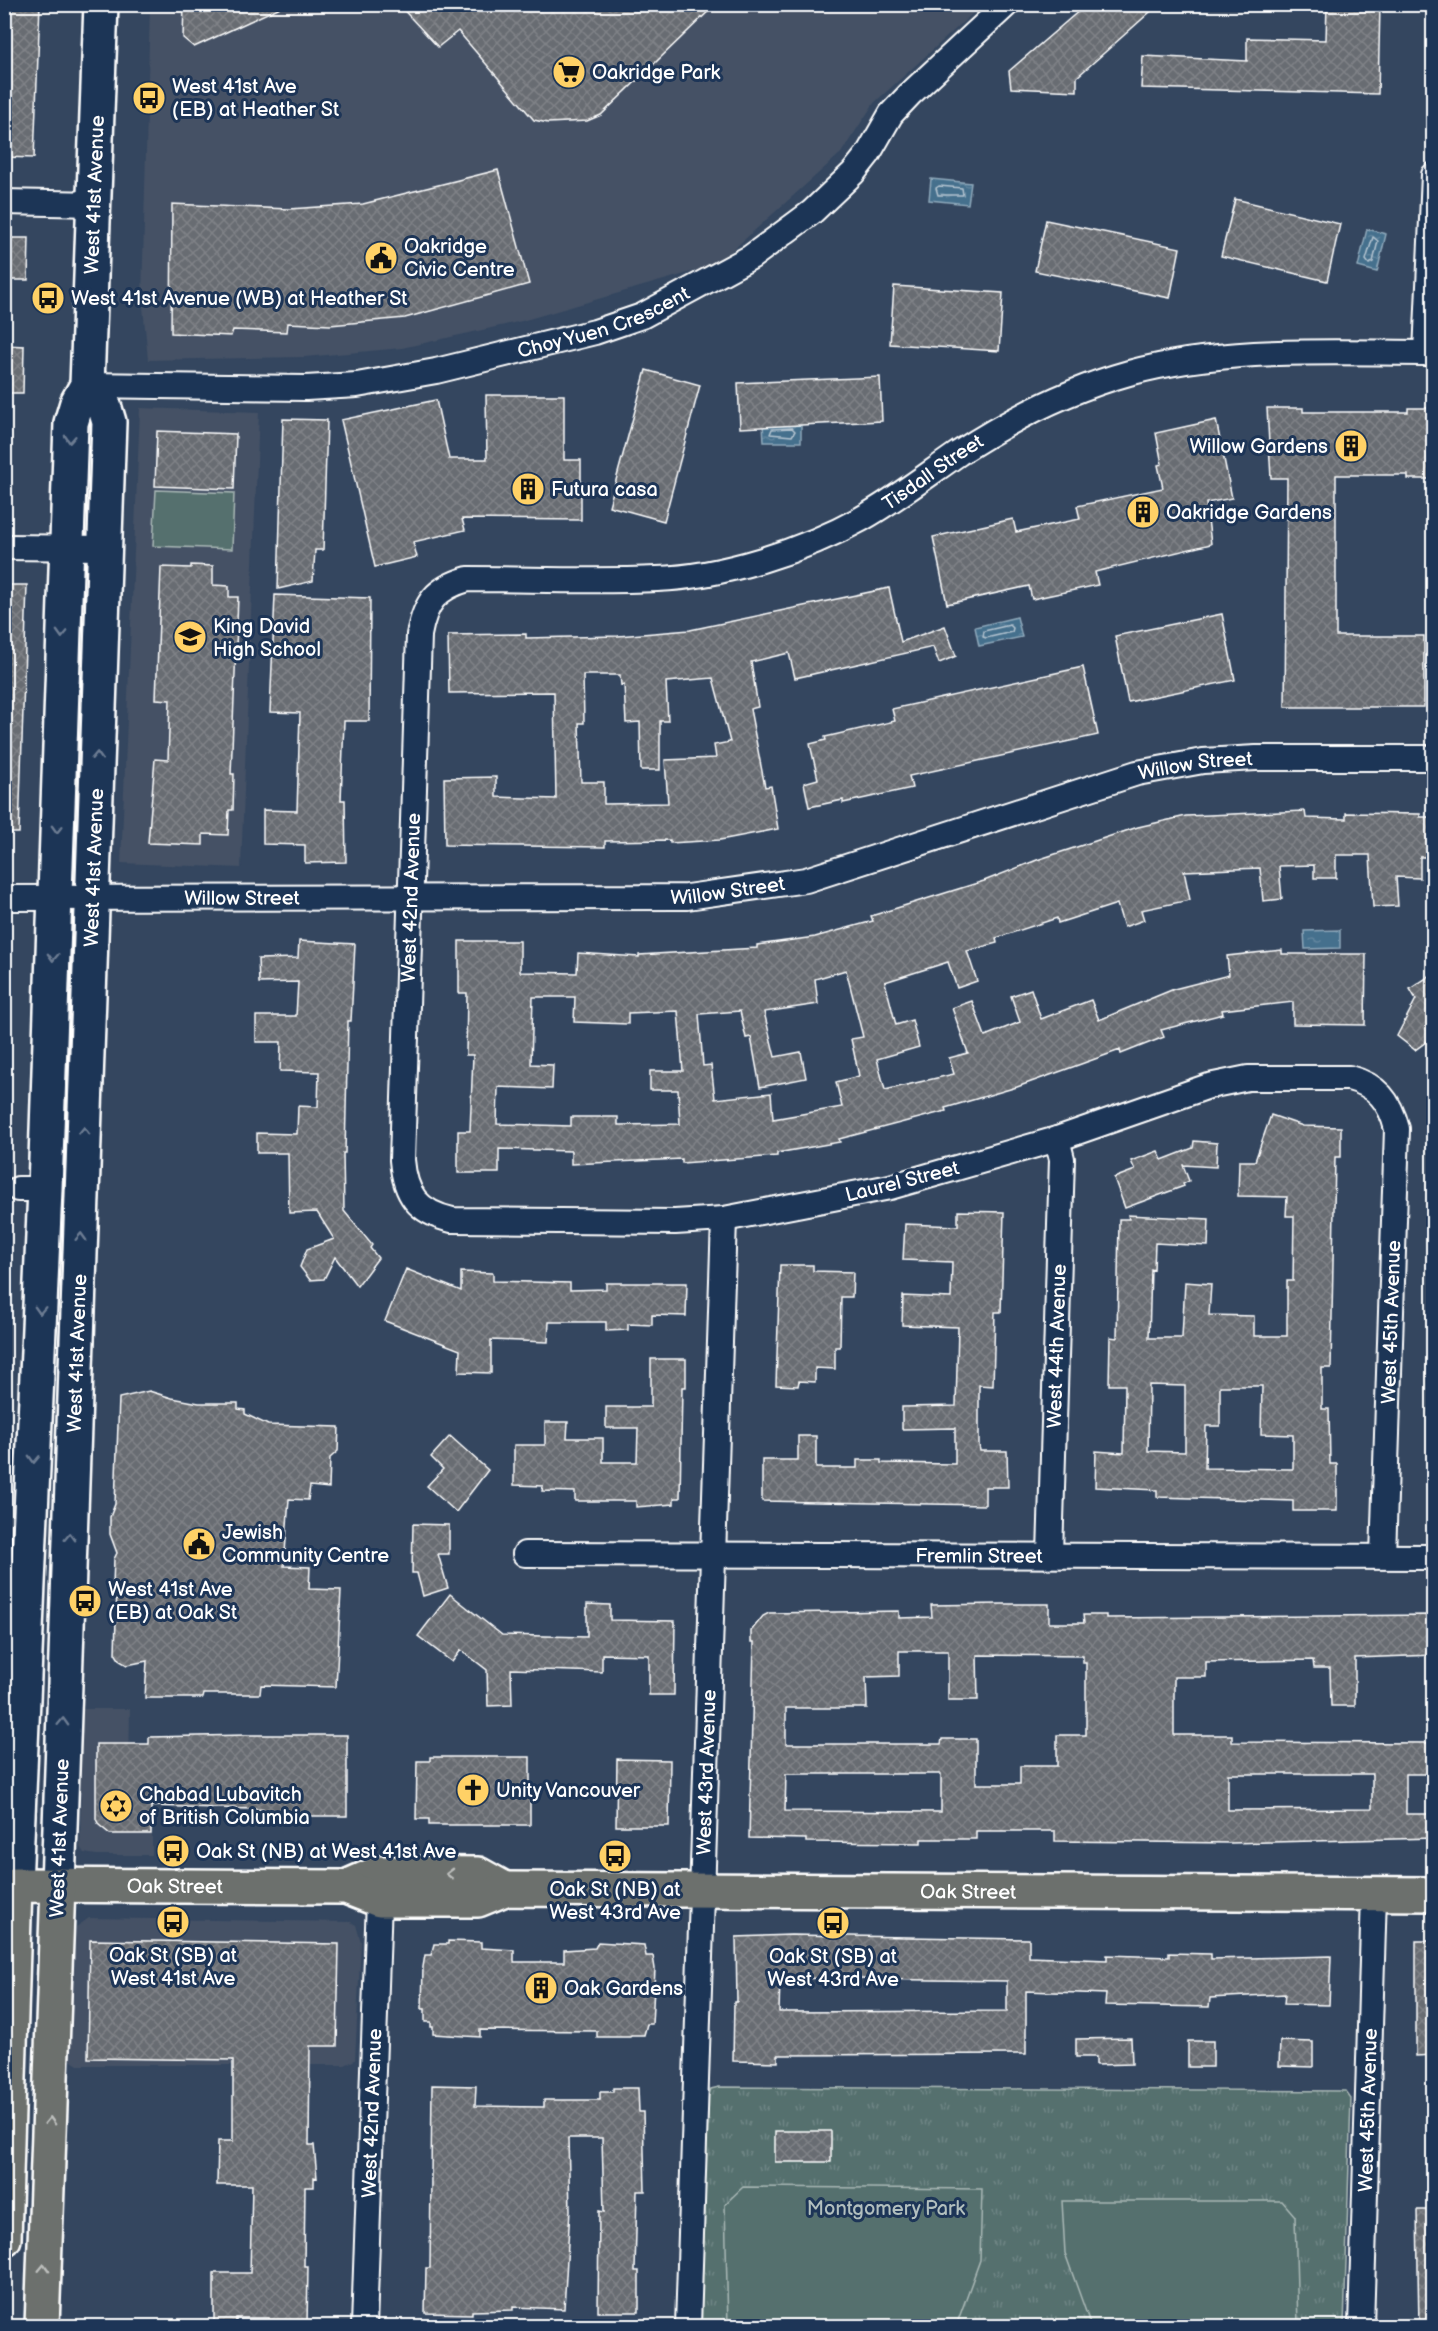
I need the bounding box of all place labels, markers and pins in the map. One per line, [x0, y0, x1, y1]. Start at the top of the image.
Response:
supermarket icon: Oakridge Park [551, 54, 587, 90]
place label: Oakridge Park [592, 61, 721, 85]
place label: West 41st Ave (EB) at Heather St [172, 75, 339, 122]
bus stop icon: West 41st Ave (EB) at Heather St [131, 80, 167, 116]
place label: Oakridge Civic Centre [404, 235, 515, 282]
public building icon: Oakridge Civic Centre [363, 240, 399, 276]
bus stop icon: West 41st Avenue (WB) at Heather St [30, 280, 66, 316]
place label: West 41st Avenue (WB) at Heather St [71, 287, 407, 311]
building icon: Willow Gardens [1333, 428, 1369, 464]
place label: Willow Gardens [1190, 435, 1328, 459]
building icon: Futura casa [510, 471, 546, 507]
place label: Futura casa [551, 478, 658, 502]
building icon: Oakridge Gardens [1125, 494, 1161, 530]
place label: Oakridge Gardens [1166, 501, 1332, 525]
place label: King David High School [213, 615, 321, 662]
school or university icon: King David High School [172, 619, 208, 655]
place label: Jewish Community Centre [222, 1521, 389, 1568]
public building icon: Jewish Community Centre [181, 1526, 217, 1562]
place label: West 41st Ave (EB) at Oak St [108, 1578, 237, 1625]
bus stop icon: West 41st Ave (EB) at Oak St [67, 1583, 103, 1619]
church icon: Unity Vancouver [455, 1772, 491, 1808]
place label: Unity Vancouver [496, 1779, 641, 1803]
place label: Chabad Lubavitch of British Columbia [139, 1783, 310, 1830]
synagogue icon: Chabad Lubavitch of British Columbia [98, 1788, 134, 1824]
bus stop icon: Oak St (NB) at West 41st Ave [155, 1833, 191, 1869]
bus stop icon: Oak St (NB) at West 43rd Ave [597, 1838, 633, 1874]
place label: Oak St (NB) at West 41st Ave [196, 1840, 456, 1864]
place label: Oak St (NB) at West 43rd Ave [549, 1878, 681, 1925]
bus stop icon: Oak St (SB) at West 41st Ave [155, 1904, 191, 1940]
bus stop icon: Oak St (SB) at West 43rd Ave [815, 1905, 851, 1941]
place label: Oak St (SB) at West 41st Ave [109, 1944, 237, 1991]
place label: Oak St (SB) at West 43rd Ave [767, 1945, 899, 1992]
building icon: Oak Gardens [523, 1970, 559, 2006]
place label: Oak Gardens [564, 1977, 683, 2001]

